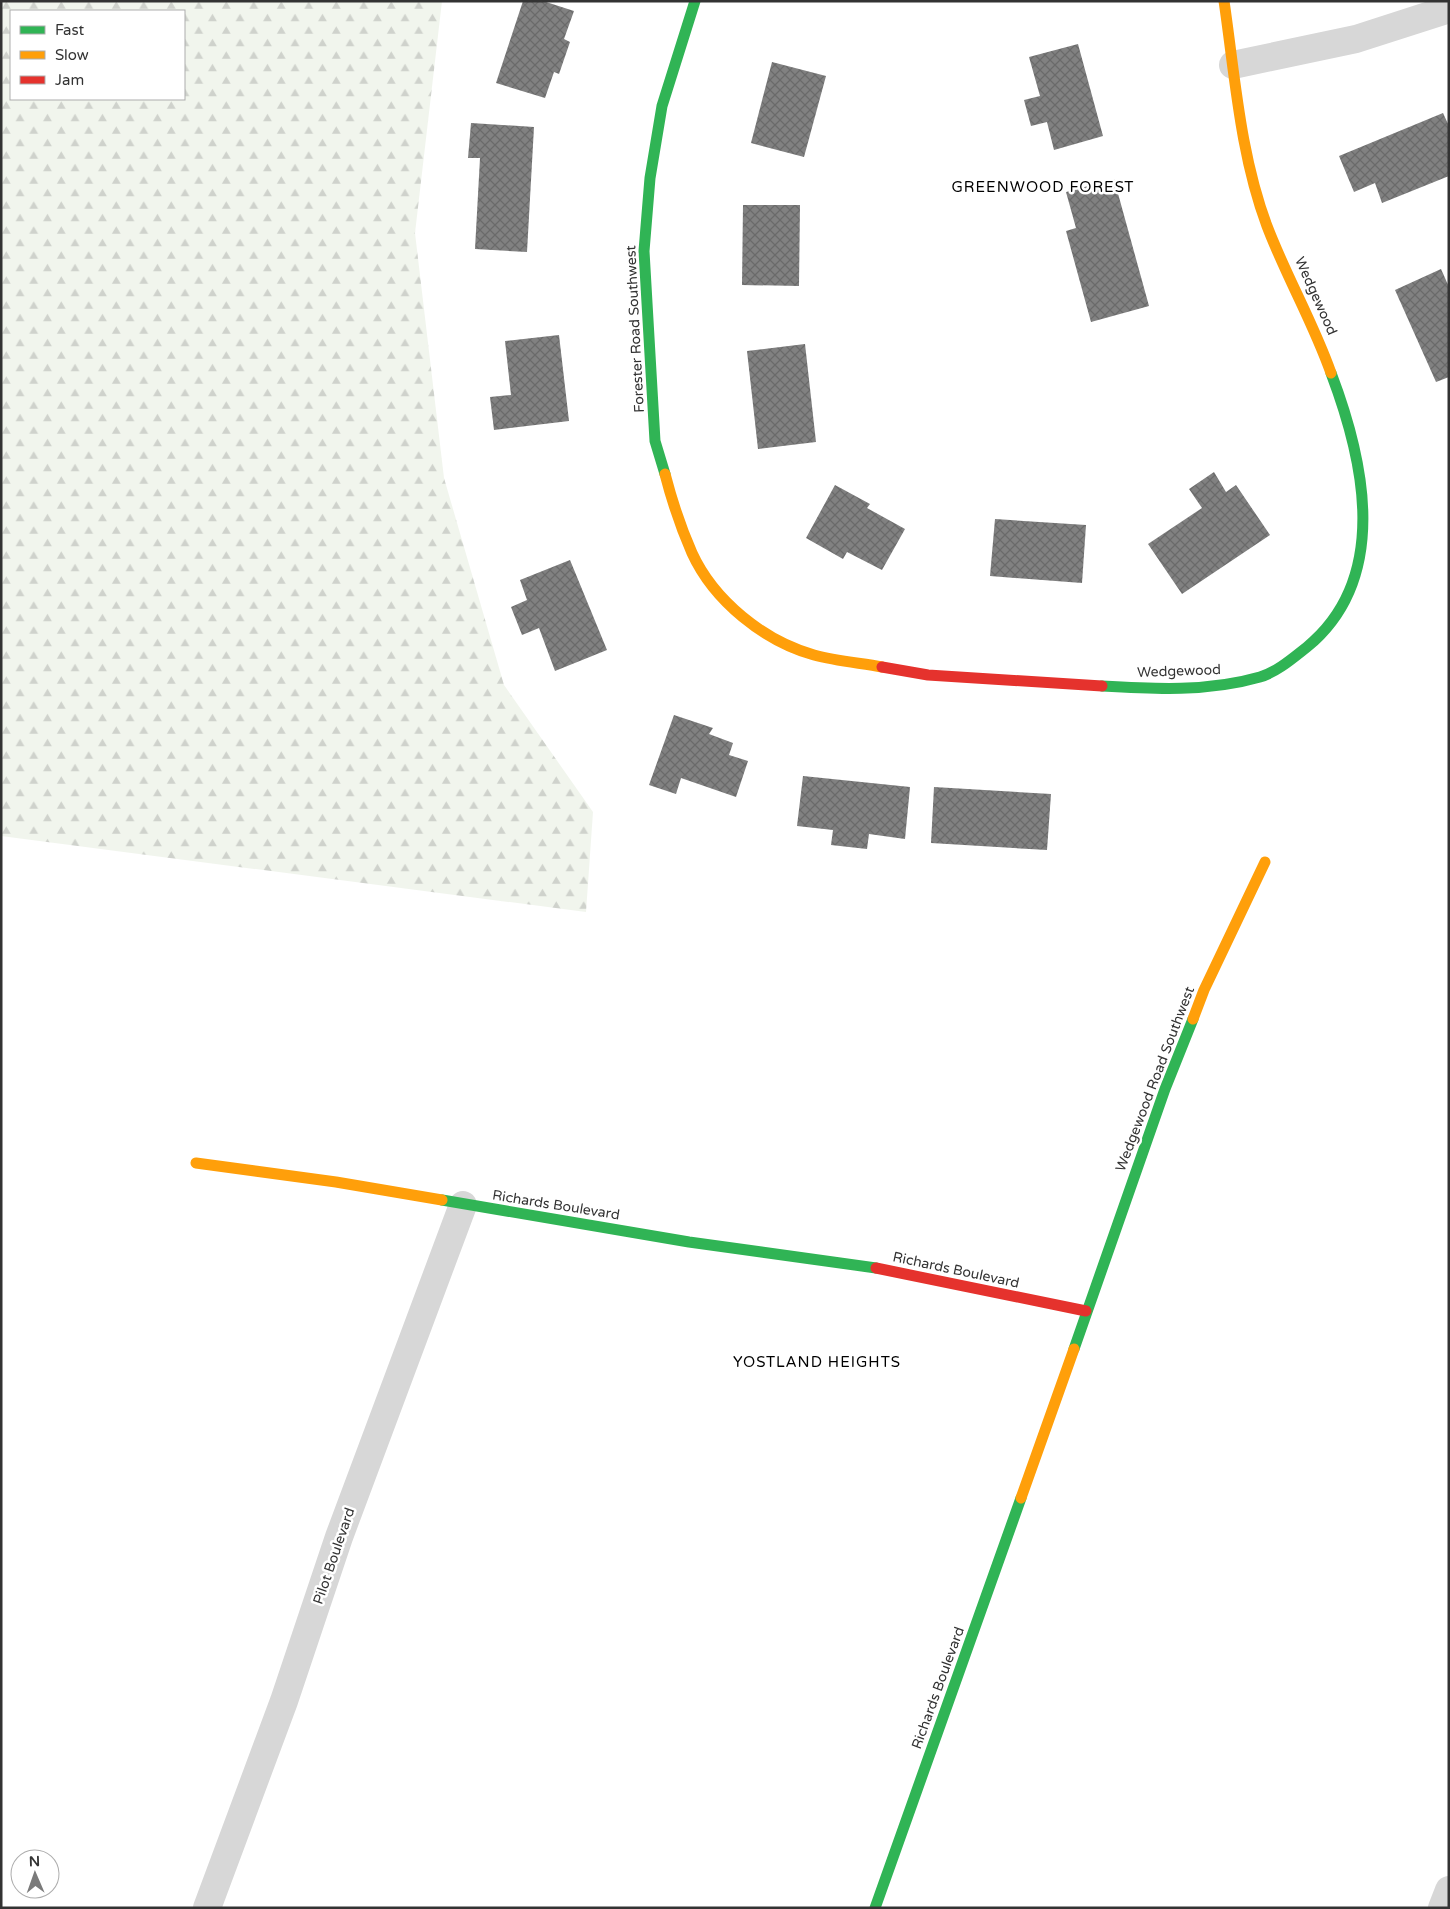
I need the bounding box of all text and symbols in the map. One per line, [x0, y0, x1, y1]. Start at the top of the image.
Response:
legend [10, 10, 185, 100]
text: Fast [55, 21, 85, 39]
text: Slow [55, 46, 89, 64]
text: Jam [55, 71, 84, 89]
district label: GREENWOOD FOREST [952, 178, 1134, 196]
street label: Forester Road Southwest [622, 244, 648, 413]
street label: Wedgewood [1291, 254, 1341, 338]
street label: Wedgewood [1137, 661, 1221, 681]
street label: Wedgewood Road Southwest [1112, 984, 1198, 1174]
street label: Richards Boulevard [491, 1187, 621, 1223]
street label: Richards Boulevard [891, 1248, 1021, 1292]
district label: YOSTLAND HEIGHTS [733, 1353, 901, 1371]
street label: Pilot Boulevard [310, 1506, 358, 1606]
street label: Richards Boulevard [908, 1625, 968, 1751]
north arrow [10, 1849, 60, 1899]
text: N [29, 1853, 40, 1870]

